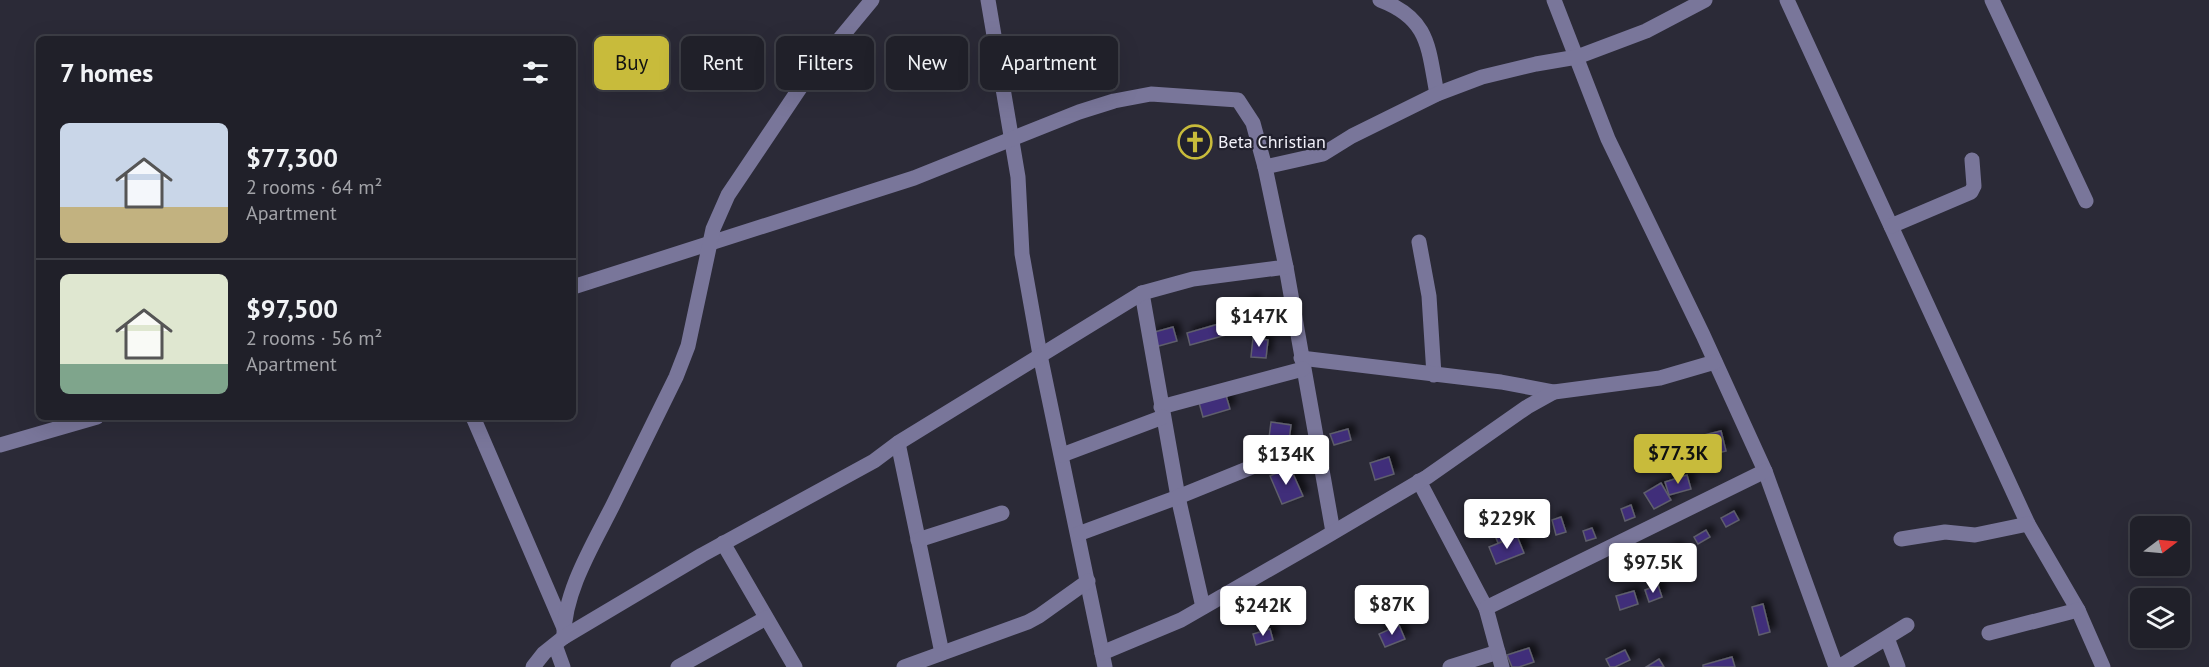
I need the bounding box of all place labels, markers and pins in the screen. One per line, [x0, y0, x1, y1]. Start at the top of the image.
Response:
church icon: Beta Christian [1177, 124, 1213, 160]
place label: Beta Christian [1218, 130, 1326, 153]
pin: $147K [1217, 297, 1301, 348]
pin: $77.3K [1629, 434, 1727, 485]
pin: $134K [1244, 435, 1328, 486]
pin: $229K [1465, 499, 1549, 550]
pin: $97.5K [1604, 543, 1702, 594]
pin: $87K [1356, 585, 1428, 636]
pin: $242K [1221, 586, 1305, 637]

